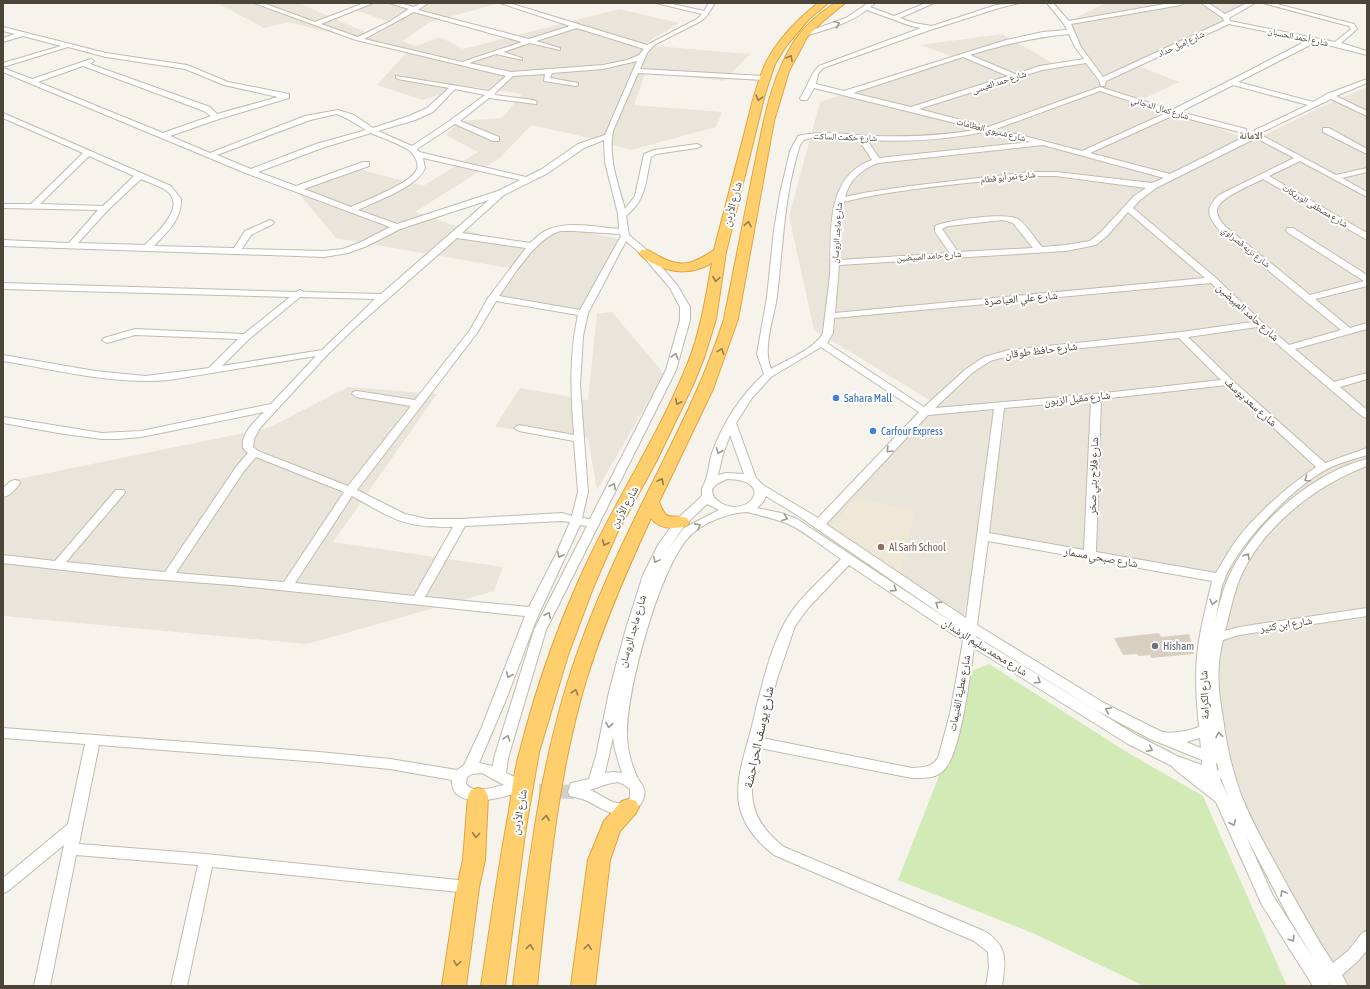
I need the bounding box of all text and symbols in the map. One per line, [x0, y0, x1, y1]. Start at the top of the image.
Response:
one-way arrow [833, 20, 840, 28]
street label: شارع أحمد الحسبان [1267, 25, 1329, 49]
street label: شارع إميل حداد [1156, 29, 1207, 60]
one-way arrow [785, 55, 792, 62]
street label: شارع حمد العيسى [971, 68, 1028, 96]
one-way arrow [755, 94, 764, 101]
street label: شارع كمال الدجاني [1129, 94, 1190, 124]
street label: شارع شتيوي العظامات [955, 117, 1027, 146]
district label: الامانة [1239, 130, 1263, 141]
street label: شارع حكمت الساكت [813, 131, 877, 144]
street label: شارع نمر أبو قطام [980, 168, 1036, 187]
street label: شارع الأردن [720, 180, 745, 228]
street label: شارع مصطفى الوريكات [1280, 183, 1349, 230]
street label: شارع ماجد الروسان [830, 202, 845, 264]
one-way arrow [744, 221, 752, 227]
street label: شارع نزيه قصراوي [1218, 224, 1272, 271]
street label: شارع حامد المبيضين [896, 249, 962, 264]
one-way arrow [712, 276, 721, 282]
street label: شارع حامد المبيضين [1214, 281, 1282, 344]
street label: شارع علي العياصرة [984, 289, 1058, 310]
street label: شارع حافظ طوقان [1004, 340, 1078, 361]
one-way arrow [717, 347, 725, 354]
one-way arrow [670, 353, 679, 360]
street label: شارع سعد يوسف [1222, 375, 1280, 429]
street label: شارع مقبل الزبون [1043, 389, 1111, 408]
place label: Sahara Mall [844, 392, 892, 404]
marker: Sahara Mall [831, 393, 841, 403]
one-way arrow [675, 398, 683, 406]
place label: Carfour Express [881, 425, 943, 437]
marker: Carfour Express [868, 426, 878, 436]
street label: شارع فلاح بني صخر [1086, 437, 1103, 516]
one-way arrow [886, 445, 894, 453]
one-way arrow [716, 448, 724, 455]
one-way arrow [1304, 474, 1311, 481]
one-way arrow [656, 478, 664, 485]
one-way arrow [608, 483, 616, 490]
street label: شارع الأردن [608, 484, 641, 531]
one-way arrow [781, 514, 788, 522]
one-way arrow [694, 523, 701, 531]
one-way arrow [602, 538, 610, 546]
place label: Al Sarh School [889, 541, 946, 553]
marker: Al Sarh School [876, 542, 886, 552]
street label: شارع صبحي مسمار [1062, 544, 1139, 572]
one-way arrow [557, 551, 565, 559]
one-way arrow [1242, 553, 1249, 560]
one-way arrow [653, 556, 661, 563]
one-way arrow [889, 584, 896, 591]
street label: شارع ماجد الروسان [616, 593, 649, 669]
one-way arrow [1209, 598, 1218, 605]
one-way arrow [935, 602, 942, 609]
one-way arrow [543, 611, 550, 619]
street label: شارع ابن كثير [1258, 614, 1313, 635]
street label: شارع محمد سليم الرشدان [939, 616, 1030, 680]
place label: Hisham [1163, 640, 1194, 652]
marker: Hisham [1150, 641, 1160, 651]
street label: شارع عطية الغنيمات [946, 654, 973, 733]
street label: شارع الكرامة [1197, 670, 1212, 720]
one-way arrow [506, 671, 514, 678]
one-way arrow [1034, 677, 1041, 684]
street label: شارع يوسف الحراحشة [740, 685, 779, 790]
one-way arrow [570, 688, 579, 695]
one-way arrow [1104, 708, 1112, 715]
one-way arrow [605, 722, 614, 728]
one-way arrow [1215, 732, 1223, 738]
one-way arrow [502, 734, 511, 741]
one-way arrow [1145, 744, 1153, 751]
street label: شارع الأردن [509, 788, 530, 836]
one-way arrow [541, 815, 550, 821]
one-way arrow [1228, 819, 1236, 827]
one-way arrow [471, 832, 480, 838]
one-way arrow [1281, 890, 1288, 897]
one-way arrow [1287, 935, 1294, 942]
one-way arrow [525, 944, 534, 950]
one-way arrow [583, 944, 592, 950]
one-way arrow [453, 960, 462, 967]

